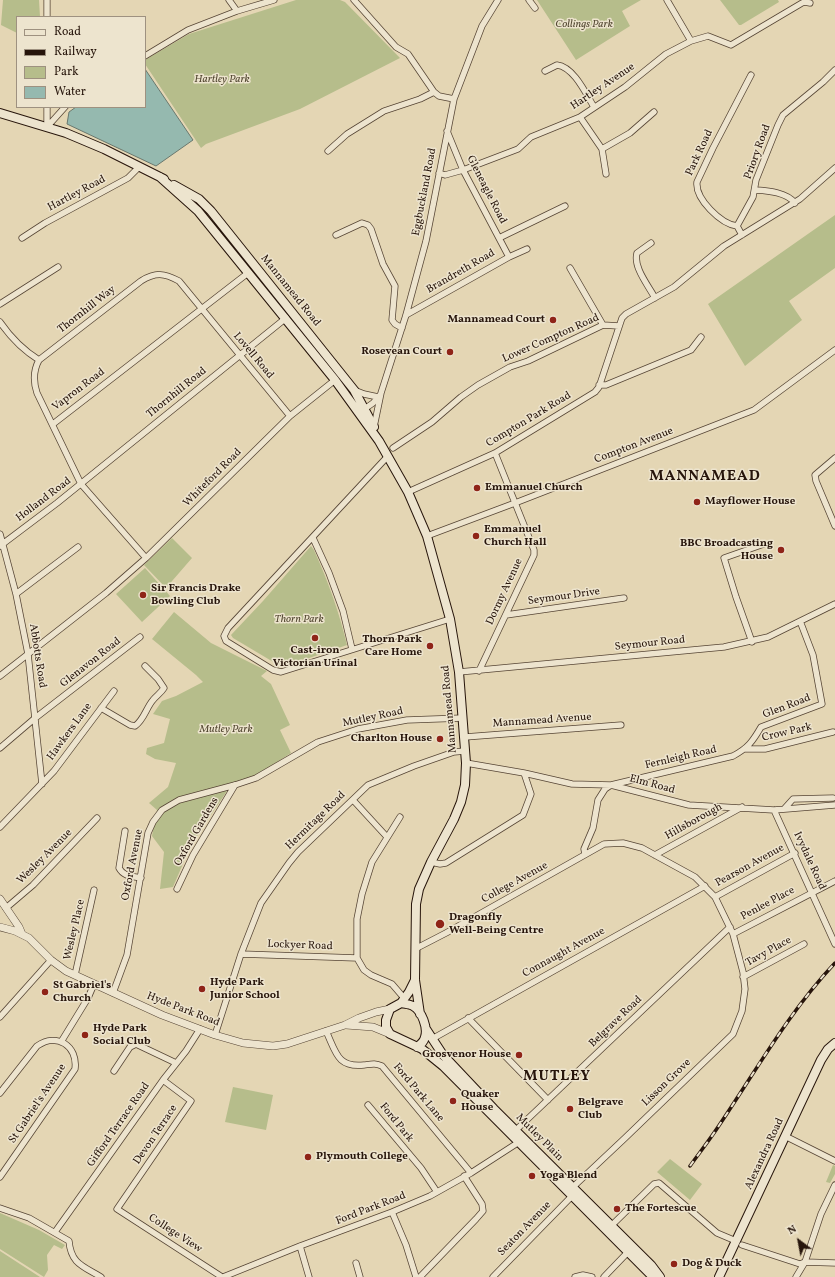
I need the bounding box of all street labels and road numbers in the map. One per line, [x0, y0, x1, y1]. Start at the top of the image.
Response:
street label: Hartley Avenue [568, 61, 638, 113]
street label: Priory Road [742, 123, 774, 181]
street label: Park Road [684, 128, 716, 178]
street label: Eggbuckland Road [410, 147, 440, 237]
street label: Gleneagle Road [463, 154, 509, 226]
street label: Hartley Road [46, 173, 108, 215]
street label: Brandreth Road [424, 247, 498, 297]
street label: Mannamead Road [257, 253, 323, 329]
street label: Thornhill Way [55, 283, 119, 337]
street label: Lower Compton Road [501, 312, 601, 366]
street label: Lovell Road [230, 330, 276, 382]
street label: Thornhill Road [144, 365, 210, 421]
street label: Vapron Road [50, 366, 108, 414]
street label: Compton Park Road [484, 389, 574, 451]
street label: Compton Avenue [593, 425, 675, 467]
street label: Whiteford Road [181, 446, 245, 510]
street label: Holland Road [14, 475, 74, 525]
street label: Dormy Avenue [484, 557, 526, 627]
street label: Seymour Drive [527, 585, 601, 609]
street label: Abbotts Road [25, 623, 49, 689]
street label: Seymour Road [614, 634, 686, 654]
street label: Glenavon Road [58, 635, 124, 691]
street label: Mannamead Road [440, 665, 460, 753]
street label: Glen Road [761, 692, 813, 722]
street label: Hawkers Lane [45, 701, 95, 763]
street label: Mutley Road [342, 705, 404, 731]
street label: Mannamead Avenue [492, 711, 592, 731]
street label: Crow Park [761, 721, 813, 745]
street label: Fernleigh Road [644, 743, 718, 773]
street label: Elm Road [628, 773, 676, 797]
street label: Hermitage Road [283, 789, 349, 853]
street label: Oxford Gardens [172, 795, 222, 869]
street label: Hillsborough [663, 801, 725, 843]
street label: Wesley Avenue [15, 827, 75, 887]
street label: Oxford Avenue [120, 828, 146, 902]
street label: Ivydale Road [790, 830, 828, 892]
street label: Pearson Avenue [713, 842, 787, 890]
street label: College Avenue [480, 859, 550, 907]
street label: Penlee Place [739, 884, 797, 924]
street label: Wesley Place [62, 898, 88, 962]
street label: Connaught Avenue [521, 925, 607, 981]
street label: Tavy Place [744, 934, 794, 970]
street label: Lockyer Road [267, 938, 333, 954]
street label: Hyde Park Road [145, 990, 221, 1030]
street label: Belgrave Road [587, 993, 645, 1051]
street label: Lisson Grove [640, 1056, 694, 1110]
street label: Ford Park Lane [390, 1061, 446, 1125]
street label: St Gabriel's Avenue [6, 1062, 70, 1146]
street label: Gifford Terrace Road [85, 1080, 153, 1170]
street label: Ford Park [376, 1101, 416, 1145]
street label: Devon Terrace [131, 1103, 181, 1167]
street label: Mutley Plain [513, 1112, 565, 1164]
street label: Alexandra Road [743, 1116, 787, 1192]
street label: Ford Park Road [334, 1190, 408, 1228]
street label: Seaton Avenue [496, 1199, 554, 1259]
street label: College View [146, 1212, 204, 1256]

